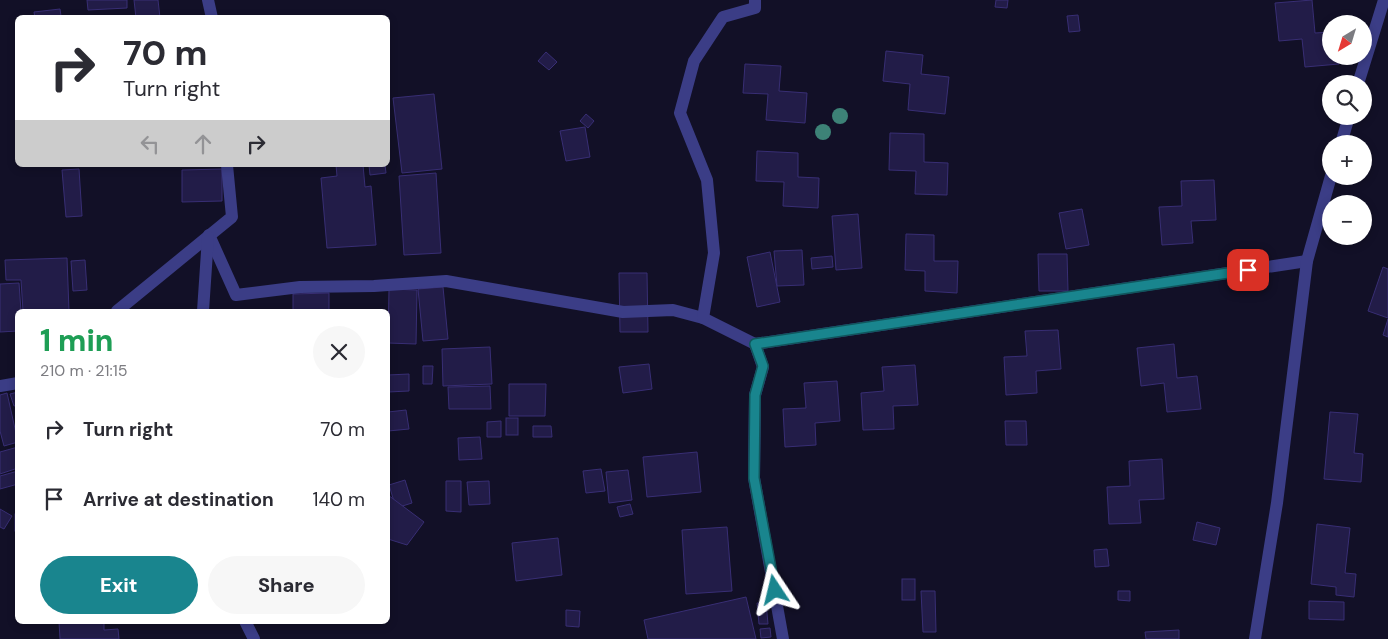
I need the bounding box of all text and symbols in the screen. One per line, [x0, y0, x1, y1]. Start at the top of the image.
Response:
north arrow [1322, 15, 1372, 65]
map controls [1322, 15, 1372, 245]
text: 70 m [123, 30, 207, 76]
icon: right [40, 35, 105, 100]
text: Turn right [123, 74, 220, 103]
button: search [1322, 75, 1372, 125]
icon: left [136, 130, 164, 158]
icon: ahead [189, 130, 217, 158]
icon: right [242, 130, 270, 158]
button: + [1322, 135, 1372, 185]
button: − [1322, 195, 1372, 245]
pin [1227, 249, 1269, 291]
icon: arrive [1234, 256, 1262, 284]
text: 1 min [40, 321, 113, 360]
button: close [313, 326, 365, 378]
text: 210 m · 21:15 [40, 360, 128, 381]
icon: right [40, 415, 68, 443]
text: Turn right [83, 417, 173, 442]
text: 70 m [320, 417, 365, 442]
icon: arrive [40, 485, 68, 513]
text: Arrive at destination [83, 487, 274, 512]
text: 140 m [313, 487, 365, 512]
button: Exit [40, 556, 198, 614]
button: Share [208, 556, 365, 614]
position arrow [748, 563, 800, 615]

